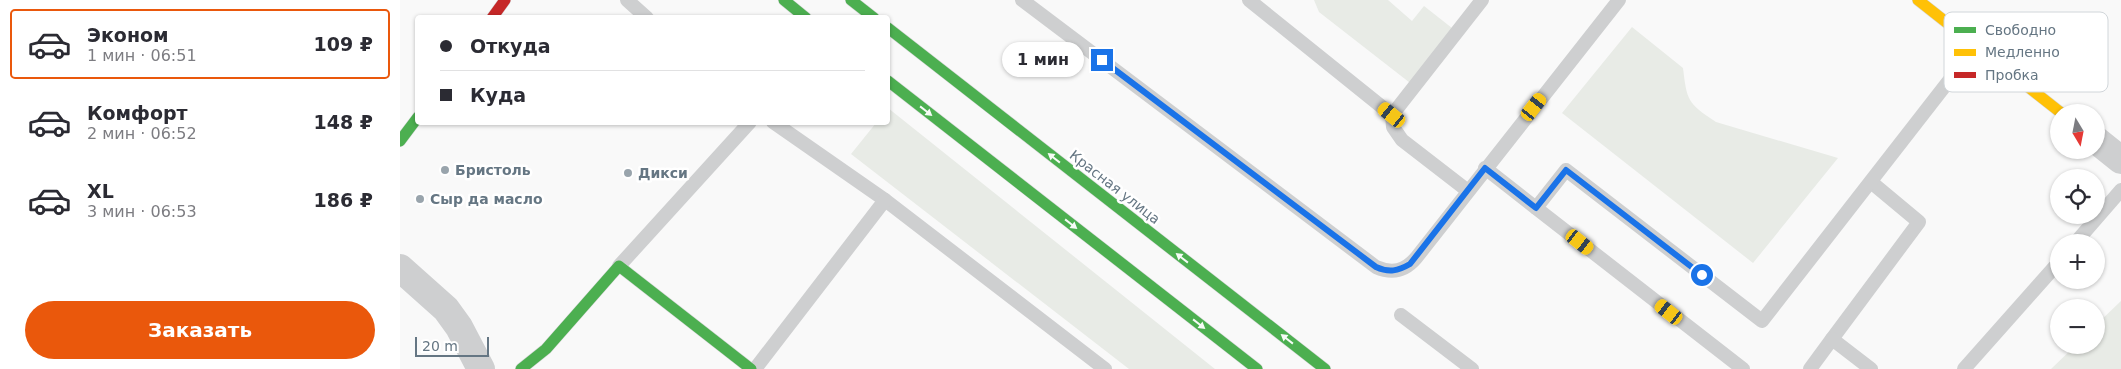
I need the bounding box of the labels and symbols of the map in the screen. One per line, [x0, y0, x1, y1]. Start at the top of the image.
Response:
legend [1944, 12, 2108, 92]
text: Свободно [1985, 22, 2056, 38]
callout: 1 мин [1002, 42, 1084, 78]
text: Медленно [1985, 44, 2060, 60]
route end [1091, 49, 1113, 71]
text: Пробка [1985, 67, 2039, 83]
car [1518, 91, 1549, 123]
car [1375, 100, 1408, 130]
north arrow [2050, 104, 2105, 159]
one-way arrow [919, 106, 933, 116]
street label: Красная улица [1067, 147, 1163, 227]
one-way arrow [1047, 153, 1061, 163]
place label: Бристоль [455, 162, 531, 178]
marker: Бристоль [439, 164, 451, 176]
place label: Дикси [638, 165, 688, 181]
marker: Дикси [622, 167, 634, 179]
place label: Сыр да масло [430, 191, 543, 207]
marker: Сыр да масло [414, 193, 426, 205]
one-way arrow [1064, 219, 1077, 230]
car [1563, 227, 1596, 257]
one-way arrow [1176, 252, 1189, 263]
route start [1691, 264, 1713, 286]
car [1652, 297, 1685, 327]
one-way arrow [1192, 319, 1206, 329]
scale bar [415, 334, 489, 357]
one-way arrow [1280, 334, 1293, 344]

